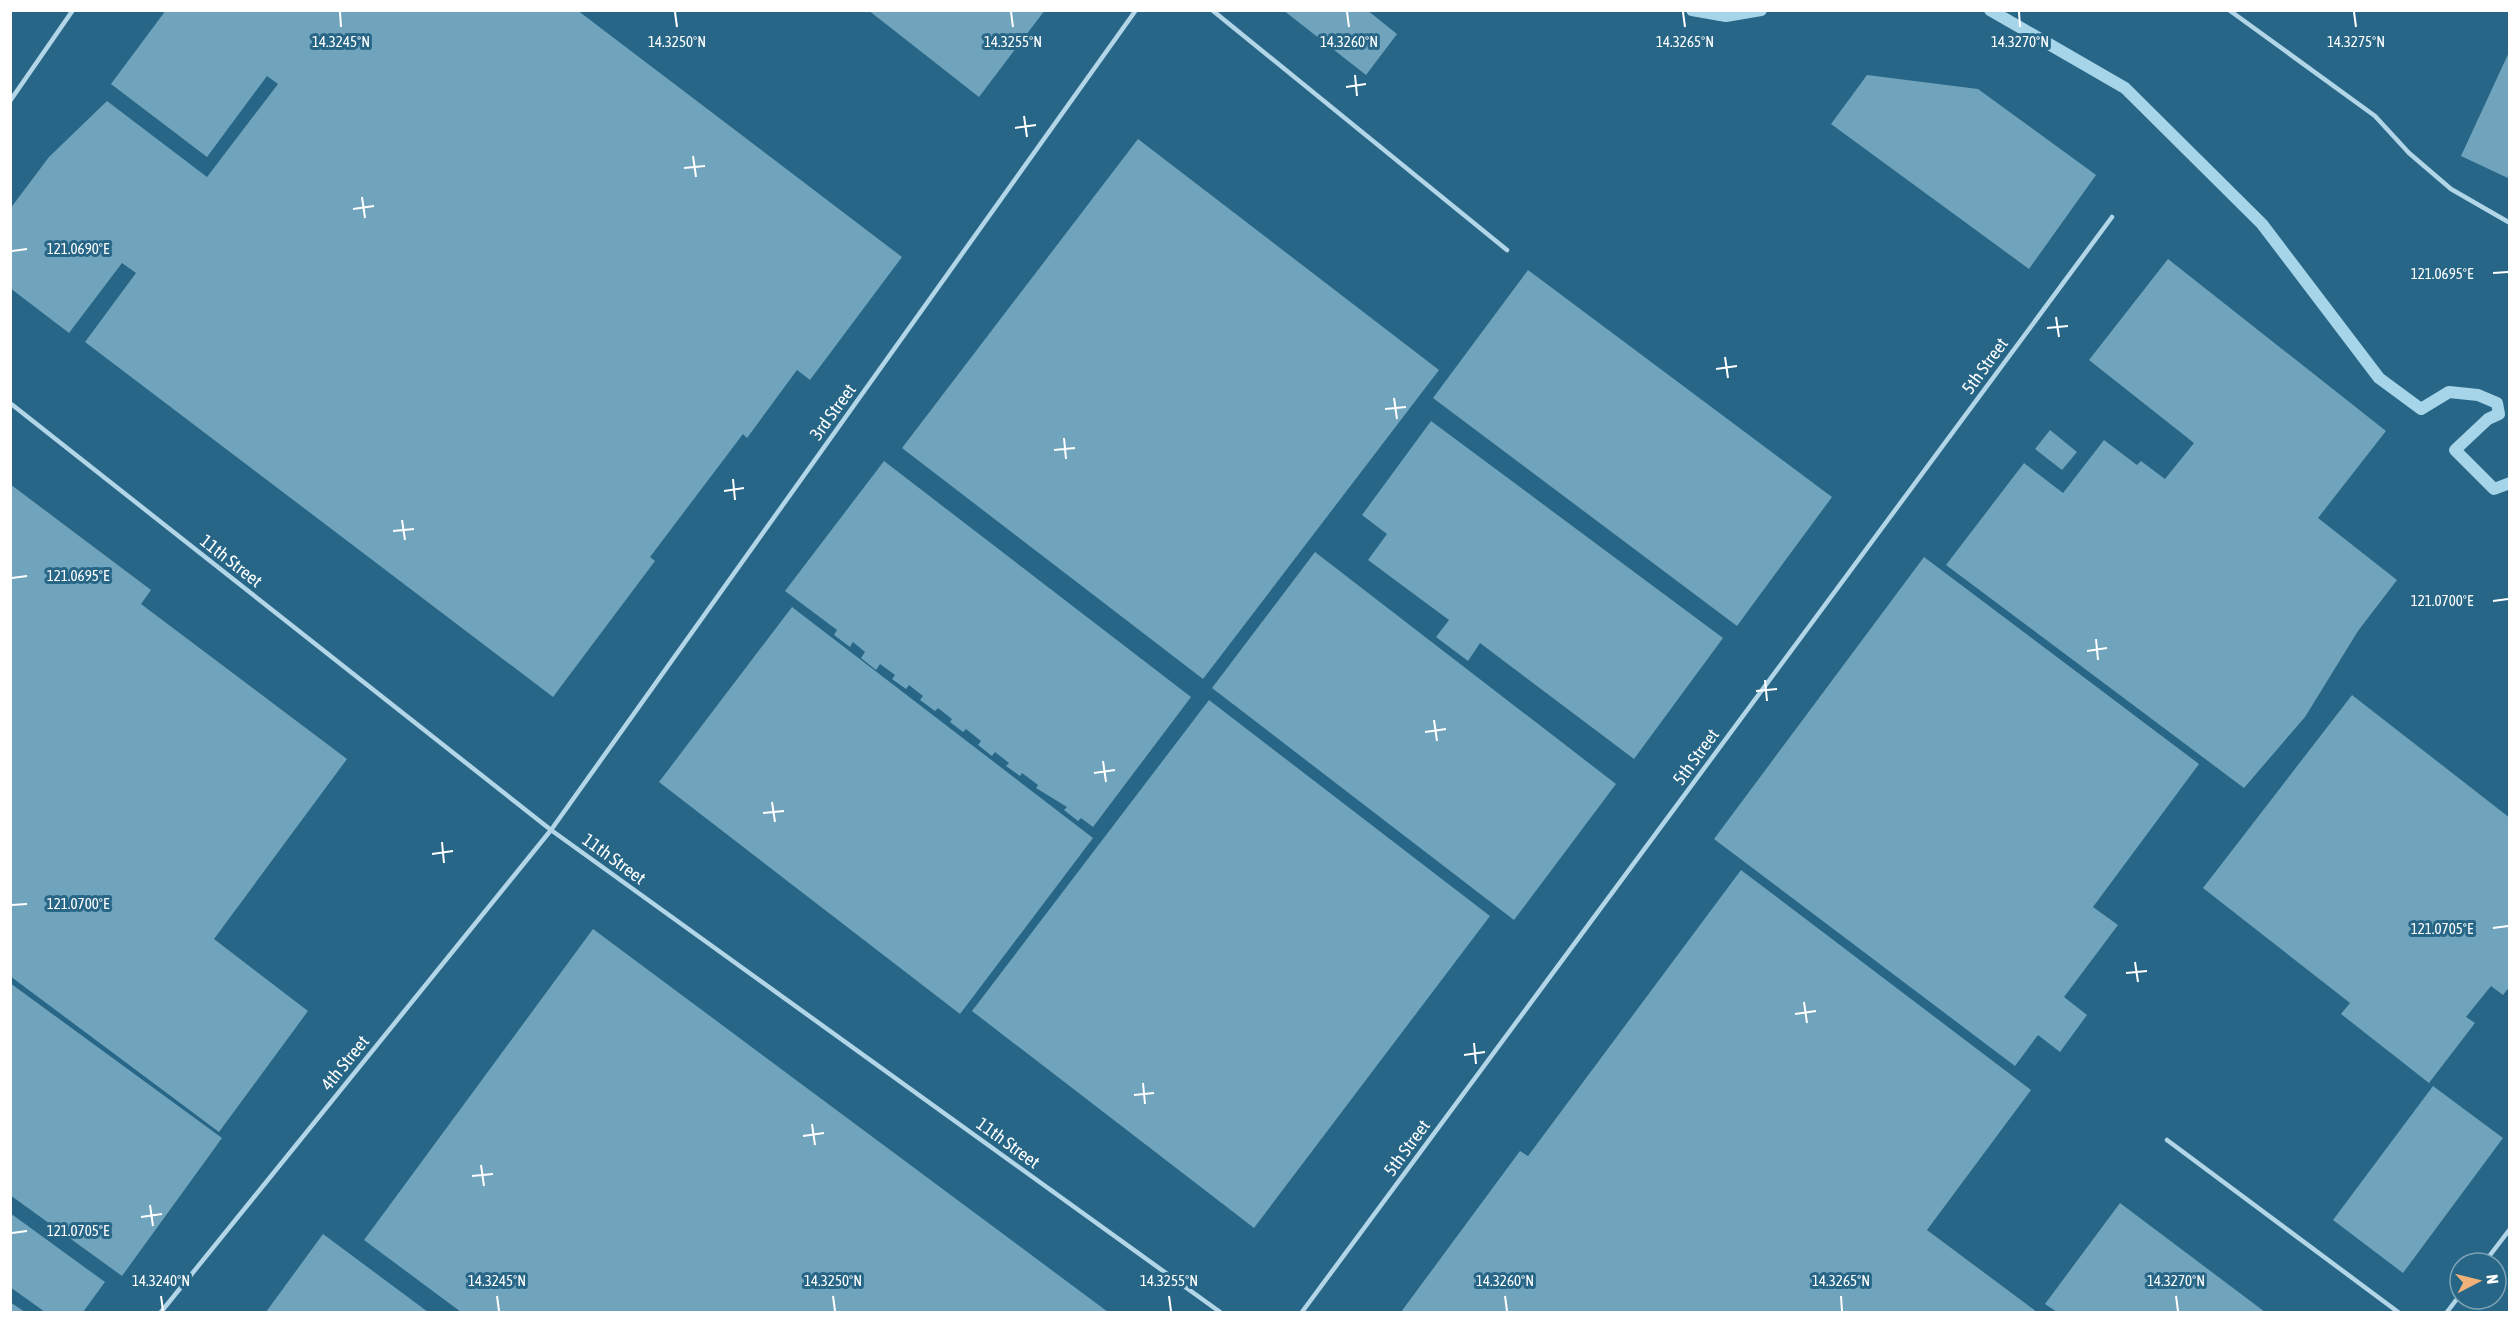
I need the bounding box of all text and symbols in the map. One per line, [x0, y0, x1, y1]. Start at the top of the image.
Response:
text: 14.3245°N [312, 33, 370, 50]
text: 14.3250°N [648, 33, 706, 50]
text: 14.3255°N [984, 33, 1042, 50]
text: 14.3260°N [1320, 33, 1378, 50]
text: 14.3265°N [1656, 33, 1714, 50]
text: 14.3270°N [1991, 33, 2049, 50]
text: 14.3275°N [2327, 33, 2385, 50]
text: 121.0690°E [47, 240, 110, 257]
text: 121.0695°E [2411, 265, 2474, 282]
street label: 5th Street [1957, 334, 2012, 398]
street label: 3rd Street [805, 380, 860, 444]
street label: 11th Street [196, 530, 266, 591]
text: 121.0695°E [47, 567, 110, 584]
text: 121.0700°E [2411, 592, 2474, 609]
street label: 5th Street [1668, 725, 1723, 789]
street label: 11th Street [579, 829, 650, 888]
text: 121.0700°E [47, 895, 110, 912]
text: 121.0705°E [2411, 920, 2474, 937]
street label: 4th Street [316, 1031, 373, 1094]
street label: 11th Street [973, 1113, 1044, 1172]
street label: 5th Street [1379, 1116, 1434, 1180]
text: 121.0705°E [47, 1222, 110, 1239]
north arrow [2448, 1251, 2508, 1311]
text: 14.3240°N [132, 1272, 190, 1289]
text: 14.3245°N [468, 1272, 526, 1289]
text: 14.3250°N [804, 1272, 862, 1289]
text: 14.3255°N [1140, 1272, 1198, 1289]
text: 14.3260°N [1476, 1272, 1534, 1289]
text: 14.3265°N [1812, 1272, 1870, 1289]
text: 14.3270°N [2147, 1272, 2205, 1289]
text: N [2483, 1273, 2502, 1285]

